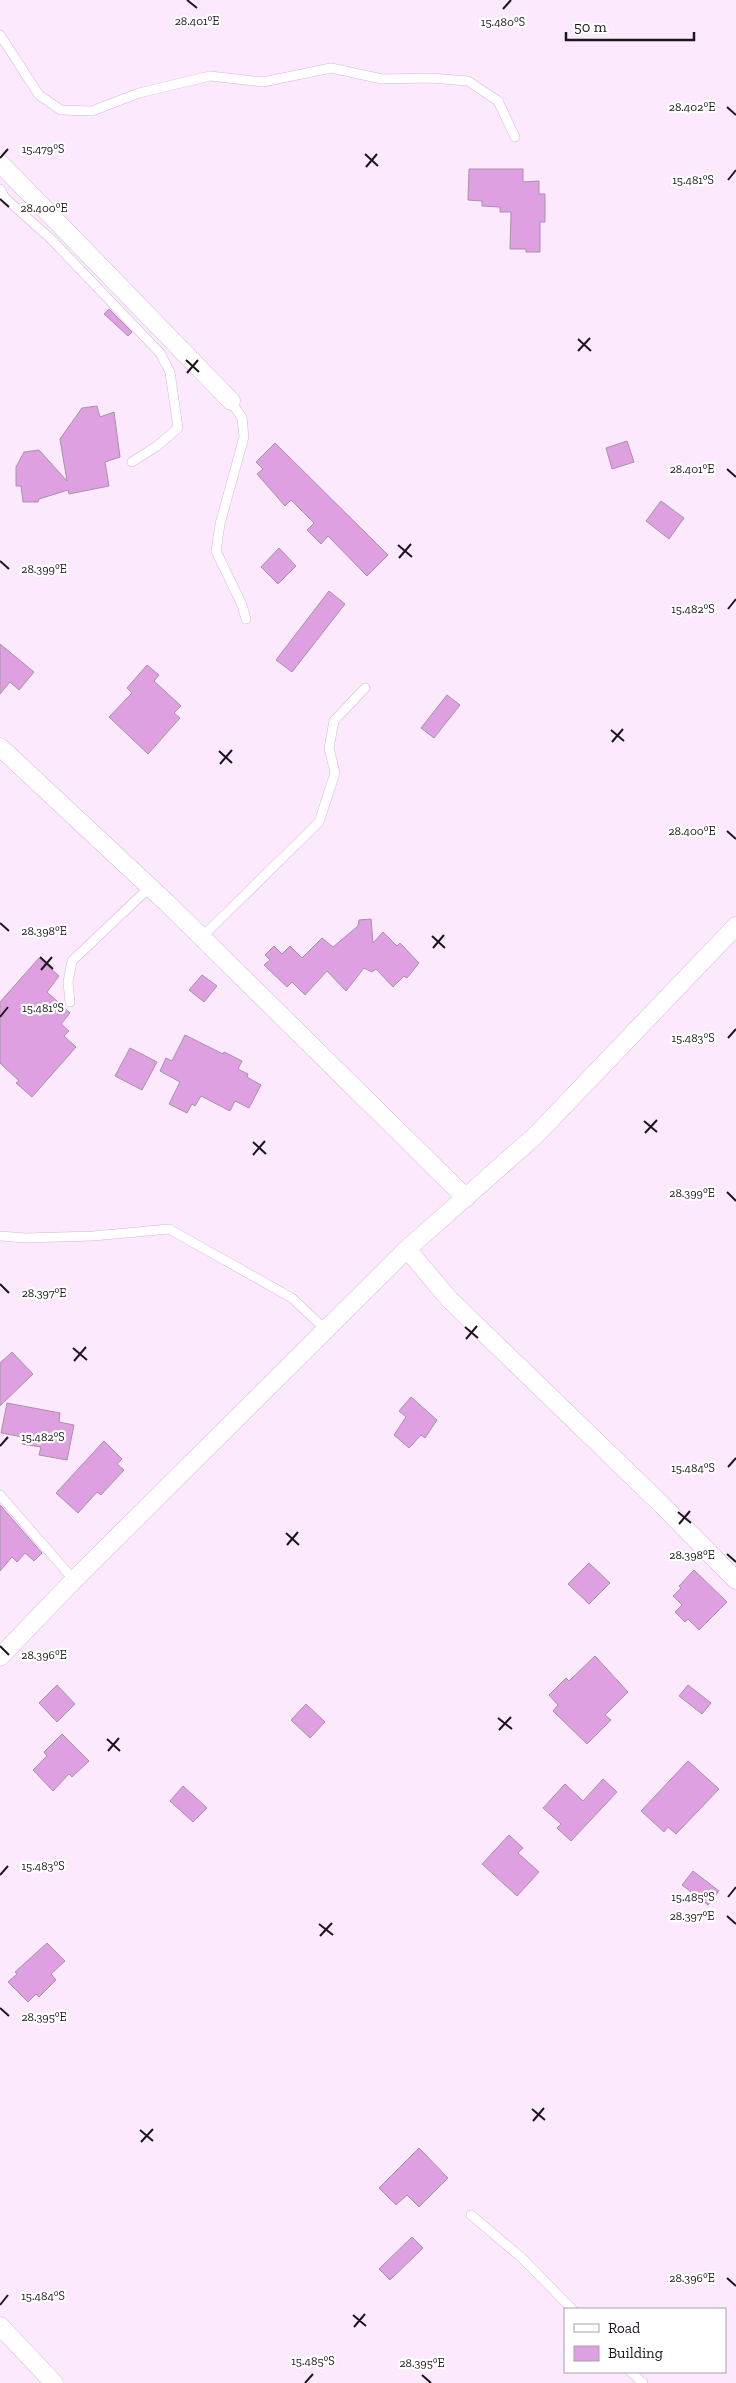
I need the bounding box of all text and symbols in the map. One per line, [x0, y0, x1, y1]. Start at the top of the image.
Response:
scale bar [566, 10, 694, 42]
text: 28.401°E [175, 14, 219, 28]
text: 15.480°S [481, 15, 525, 29]
text: 50 m [574, 18, 607, 36]
text: 28.402°E [669, 100, 715, 114]
text: 15.479°S [22, 142, 64, 156]
text: 15.481°S [672, 173, 714, 187]
text: 28.400°E [20, 201, 68, 215]
text: 28.401°E [670, 462, 714, 476]
text: 28.399°E [21, 562, 67, 576]
text: 15.482°S [671, 602, 715, 616]
text: 28.400°E [668, 824, 716, 838]
text: 28.398°E [21, 924, 67, 938]
text: 15.481°S [22, 1001, 64, 1015]
text: 15.483°S [671, 1031, 715, 1045]
text: 28.399°E [669, 1186, 715, 1200]
text: 28.397°E [22, 1286, 66, 1300]
text: 15.482°S [21, 1430, 65, 1444]
text: 15.484°S [671, 1461, 715, 1475]
text: 28.398°E [669, 1548, 715, 1562]
text: 28.396°E [21, 1648, 67, 1662]
text: 15.483°S [21, 1859, 65, 1873]
text: 15.485°S [671, 1890, 715, 1904]
text: 28.397°E [670, 1909, 714, 1923]
text: 28.395°E [21, 2010, 67, 2024]
text: 28.396°E [669, 2271, 715, 2285]
text: 15.484°S [21, 2289, 65, 2303]
legend [564, 2308, 726, 2373]
text: Road [608, 2319, 641, 2337]
text: Building [608, 2344, 663, 2362]
text: 15.485°S [291, 2354, 335, 2368]
text: 28.395°E [399, 2356, 445, 2370]

